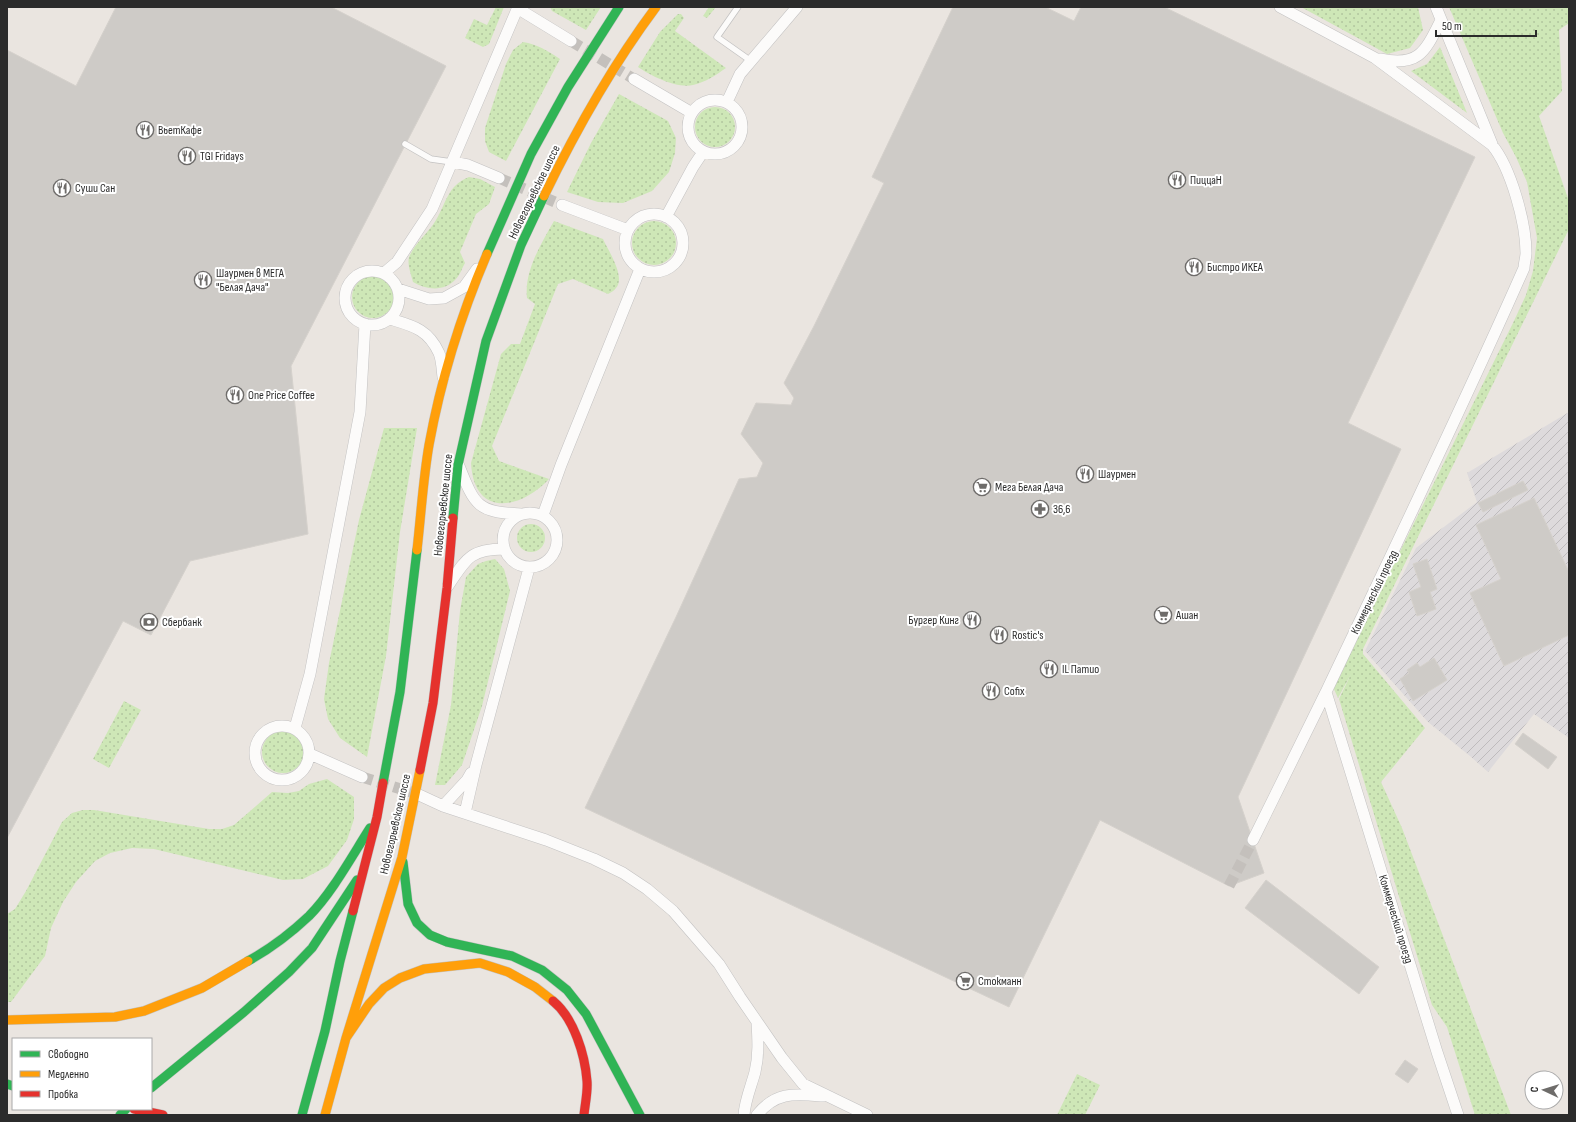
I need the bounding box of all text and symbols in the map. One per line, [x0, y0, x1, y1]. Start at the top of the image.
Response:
scale bar [1436, 12, 1536, 38]
text: 50 m [1442, 19, 1462, 34]
restaurant icon: ВьетКафе [135, 120, 155, 140]
place label: ВьетКафе [158, 123, 202, 138]
street label: Новоегорьевское шоссе [505, 143, 564, 242]
restaurant icon: TGI Fridays [177, 146, 197, 166]
place label: TGI Fridays [200, 149, 244, 164]
restaurant icon: ПиццаН [1167, 170, 1187, 190]
place label: ПиццаН [1190, 173, 1222, 188]
restaurant icon: Суши Сан [52, 178, 72, 198]
place label: Суши Сан [75, 181, 115, 196]
restaurant icon: Бистро ИКЕА [1184, 257, 1204, 277]
place label: Бистро ИКЕА [1207, 260, 1264, 275]
place label: Шаурмен в МЕГА "Белая Дача" [216, 266, 285, 295]
restaurant icon: Шаурмен в МЕГА "Белая Дача" [193, 270, 213, 290]
restaurant icon: One Price Coffee [225, 385, 245, 405]
place label: One Price Coffee [248, 388, 315, 403]
street label: Новоегорьевское шоссе [431, 453, 456, 557]
restaurant icon: Шаурмен [1075, 464, 1095, 484]
place label: Шаурмен [1098, 467, 1136, 482]
supermarket icon: Мега Белая Дача [972, 477, 992, 497]
place label: Мега Белая Дача [995, 480, 1064, 495]
pharmacy icon: 36,6 [1030, 499, 1050, 519]
place label: 36,6 [1053, 502, 1070, 517]
street label: Коммерческий проезд [1348, 548, 1401, 637]
supermarket icon: Ашан [1153, 605, 1173, 625]
place label: Ашан [1175, 608, 1198, 623]
restaurant icon: Бургер Кинг [962, 610, 982, 630]
bank icon: Сбербанк [139, 612, 159, 632]
place label: Бургер Кинг [908, 613, 959, 628]
place label: Сбербанк [162, 615, 202, 630]
restaurant icon: Rostic's [989, 625, 1009, 645]
place label: Rostic's [1012, 628, 1044, 643]
restaurant icon: IL Патио [1039, 659, 1059, 679]
place label: IL Патио [1062, 662, 1099, 677]
restaurant icon: Cofix [981, 681, 1001, 701]
place label: Cofix [1004, 684, 1025, 699]
street label: Новоегорьевское шоссе [377, 772, 414, 876]
street label: Коммерческий проезд [1375, 873, 1416, 965]
supermarket icon: Стокманн [955, 971, 975, 991]
place label: Стокманн [978, 974, 1022, 989]
legend [12, 1038, 152, 1110]
text: Свободно [48, 1047, 89, 1062]
text: Медленно [48, 1067, 89, 1082]
north arrow [1524, 1070, 1564, 1110]
text: С [1528, 1086, 1541, 1093]
text: Пробка [48, 1087, 79, 1102]

